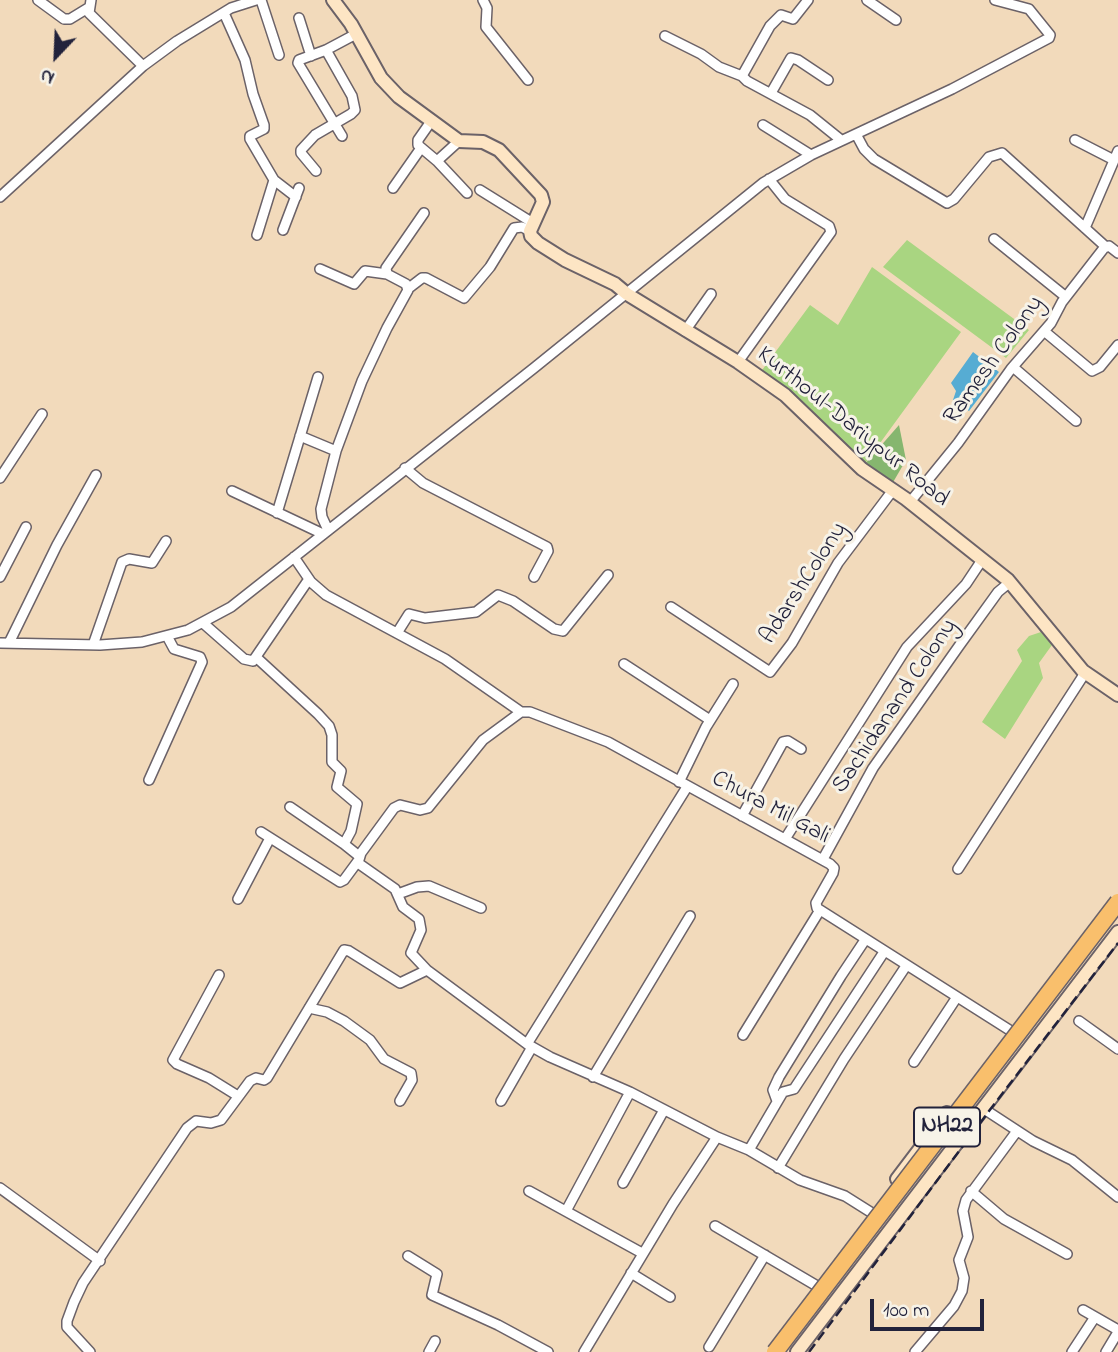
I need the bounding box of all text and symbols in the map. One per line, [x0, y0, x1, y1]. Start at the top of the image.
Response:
north arrow [21, 21, 91, 91]
text: N [36, 61, 59, 91]
street label: Ramesh Colony [939, 291, 1051, 431]
street label: Kurthoul-Dariypur Road [750, 341, 954, 515]
street label: AdarshColony [755, 518, 855, 650]
street label: Sachidanand Colony [827, 614, 965, 800]
street label: Chura Mil Gali [706, 766, 834, 852]
road number: NH22 [914, 1108, 980, 1146]
scale bar [873, 1286, 987, 1330]
text: 100 m [883, 1296, 929, 1326]

